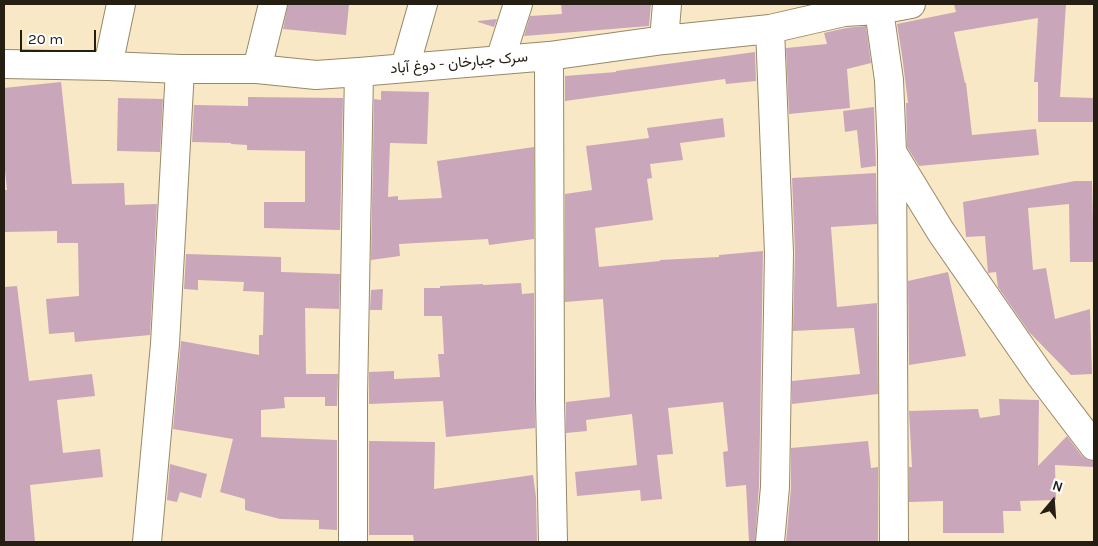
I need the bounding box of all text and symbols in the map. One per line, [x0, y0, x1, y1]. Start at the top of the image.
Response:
scale bar [22, 20, 99, 52]
text: 20 m [28, 30, 63, 48]
street label: سرک جبارخان - دوغ آباد [389, 48, 529, 78]
north arrow [1028, 476, 1078, 526]
text: N [1050, 477, 1065, 496]

